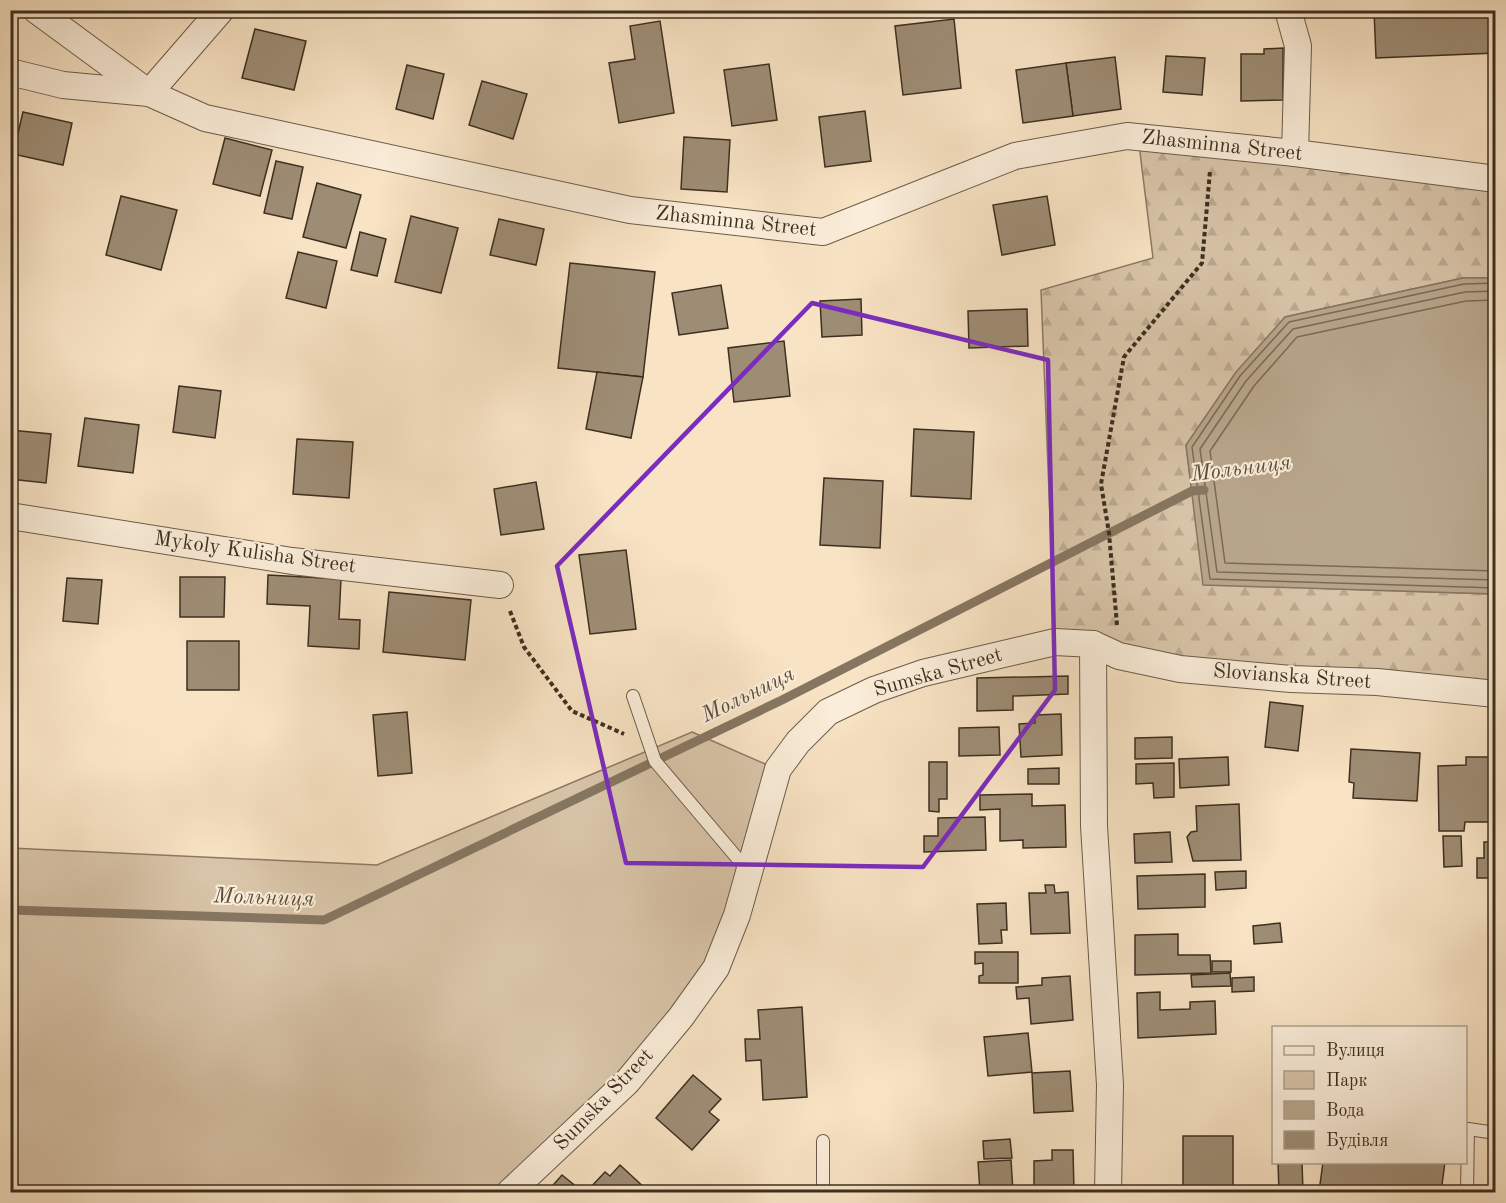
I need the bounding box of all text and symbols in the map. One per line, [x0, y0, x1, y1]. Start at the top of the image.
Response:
street label: Zhasminna Street [1141, 127, 1303, 165]
street label: Zhasminna Street [655, 203, 817, 241]
water label: Мольниця [1189, 452, 1292, 486]
street label: Mykoly Kulisha Street [153, 528, 357, 578]
street label: Sumska Street [871, 645, 1005, 701]
street label: Slovianska Street [1212, 661, 1372, 693]
water label: Мольниця [697, 663, 798, 727]
water label: Мольниця [212, 885, 315, 911]
legend [1272, 1026, 1467, 1164]
text: Вулиця [1326, 1042, 1385, 1060]
street label: Sumska Street [550, 1045, 658, 1155]
text: Парк [1326, 1072, 1367, 1090]
text: Вода [1326, 1102, 1365, 1120]
text: Будівля [1326, 1132, 1388, 1150]

